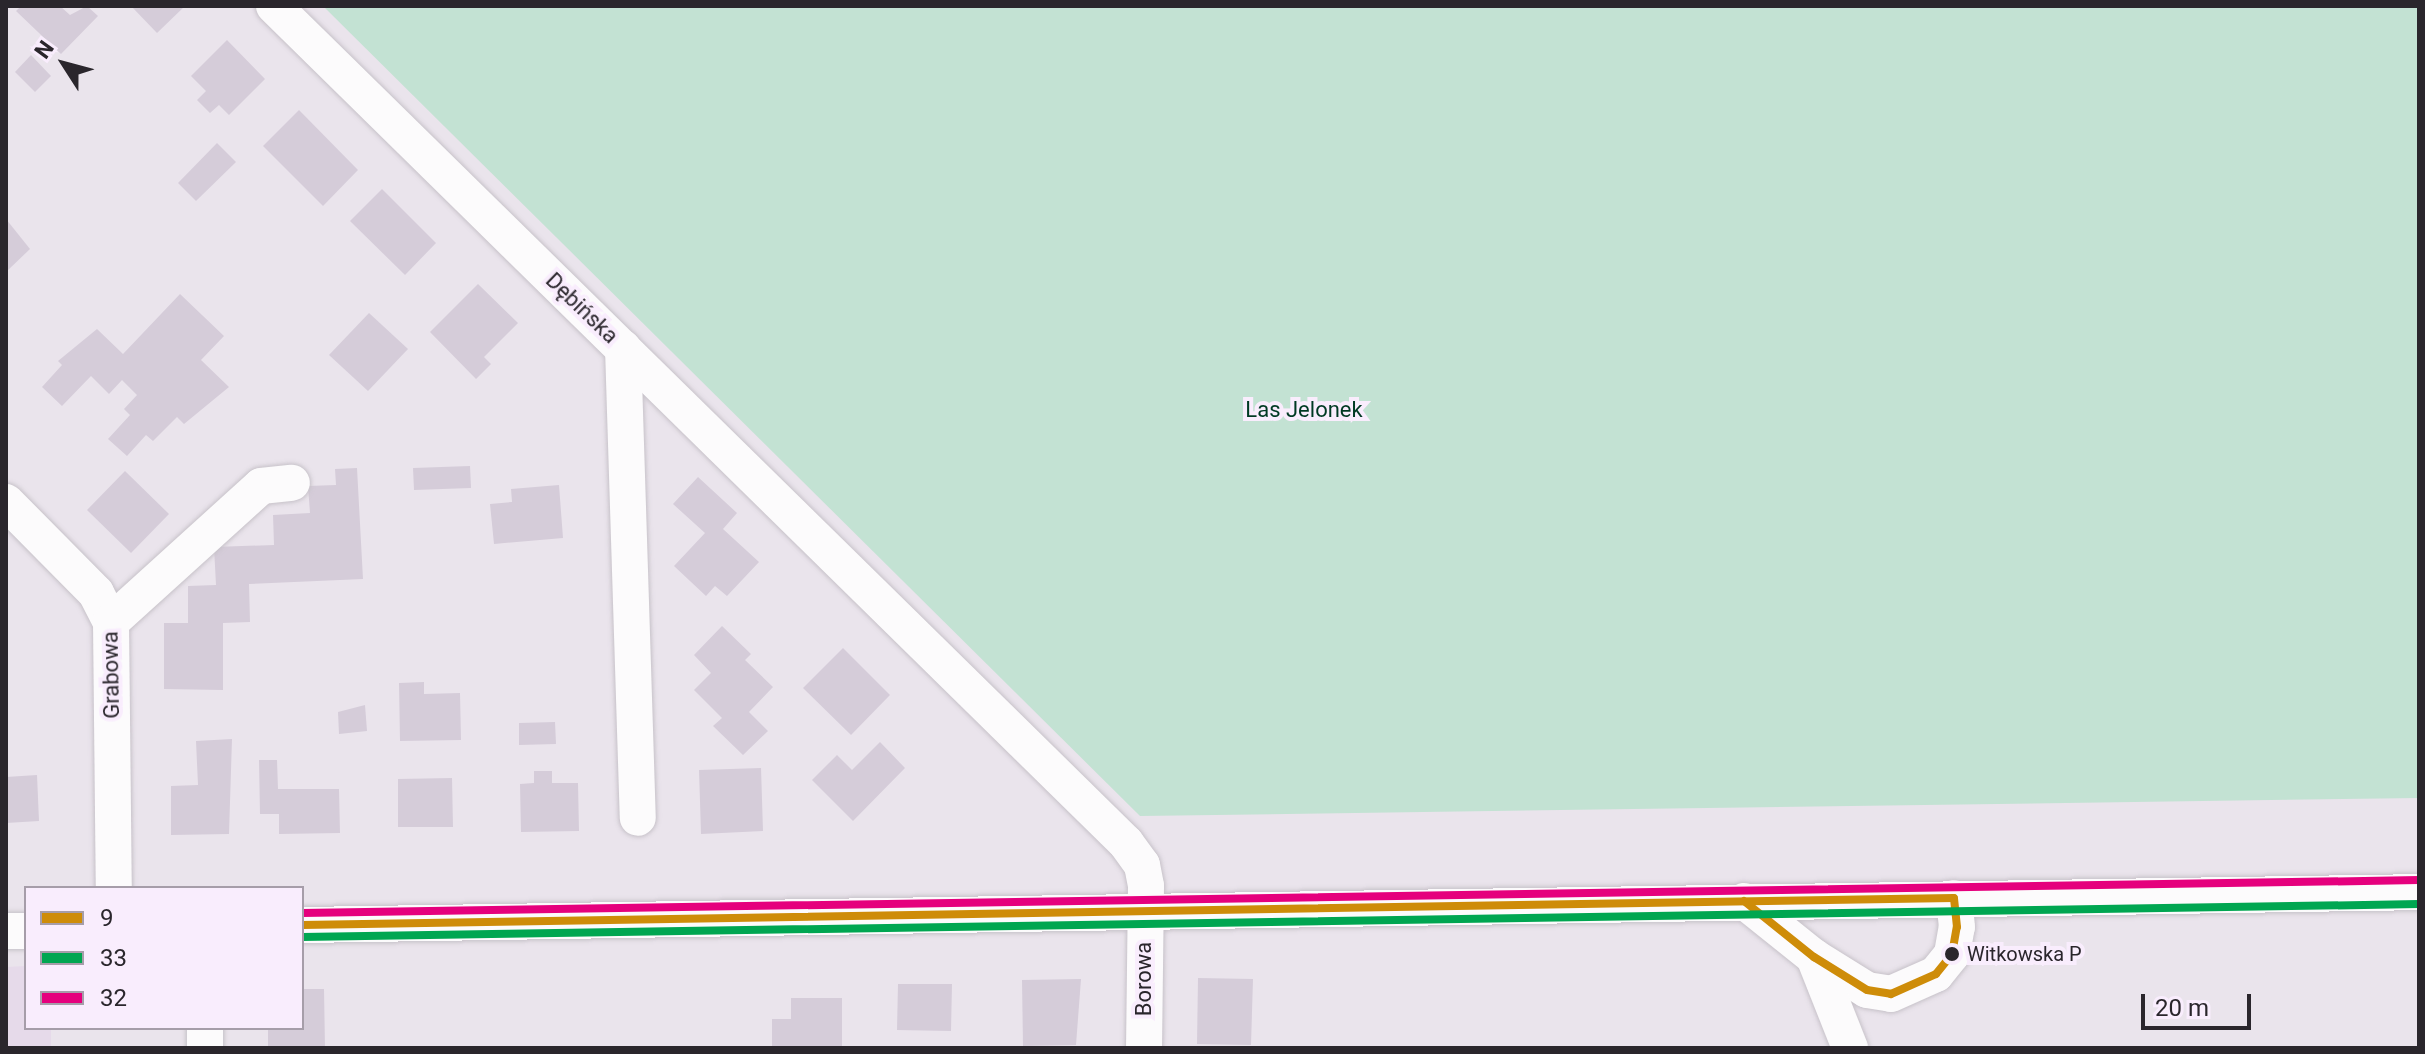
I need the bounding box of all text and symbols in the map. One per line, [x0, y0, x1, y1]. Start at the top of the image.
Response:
north arrow [24, 24, 104, 104]
text: N [30, 36, 59, 63]
street label: Dębińska [540, 267, 624, 349]
park label: Las Jelonek [1245, 397, 1363, 423]
street label: Grabowa [97, 631, 125, 719]
legend [24, 886, 304, 1030]
text: 9 [100, 904, 114, 932]
street label: Borowa [1131, 942, 1157, 1016]
place label: Witkowska P [1967, 942, 2082, 966]
text: 33 [100, 944, 127, 972]
marker: Witkowska P [1944, 946, 1960, 962]
scale bar [2145, 978, 2255, 1028]
text: 32 [100, 984, 127, 1012]
text: 20 m [2155, 994, 2209, 1022]

